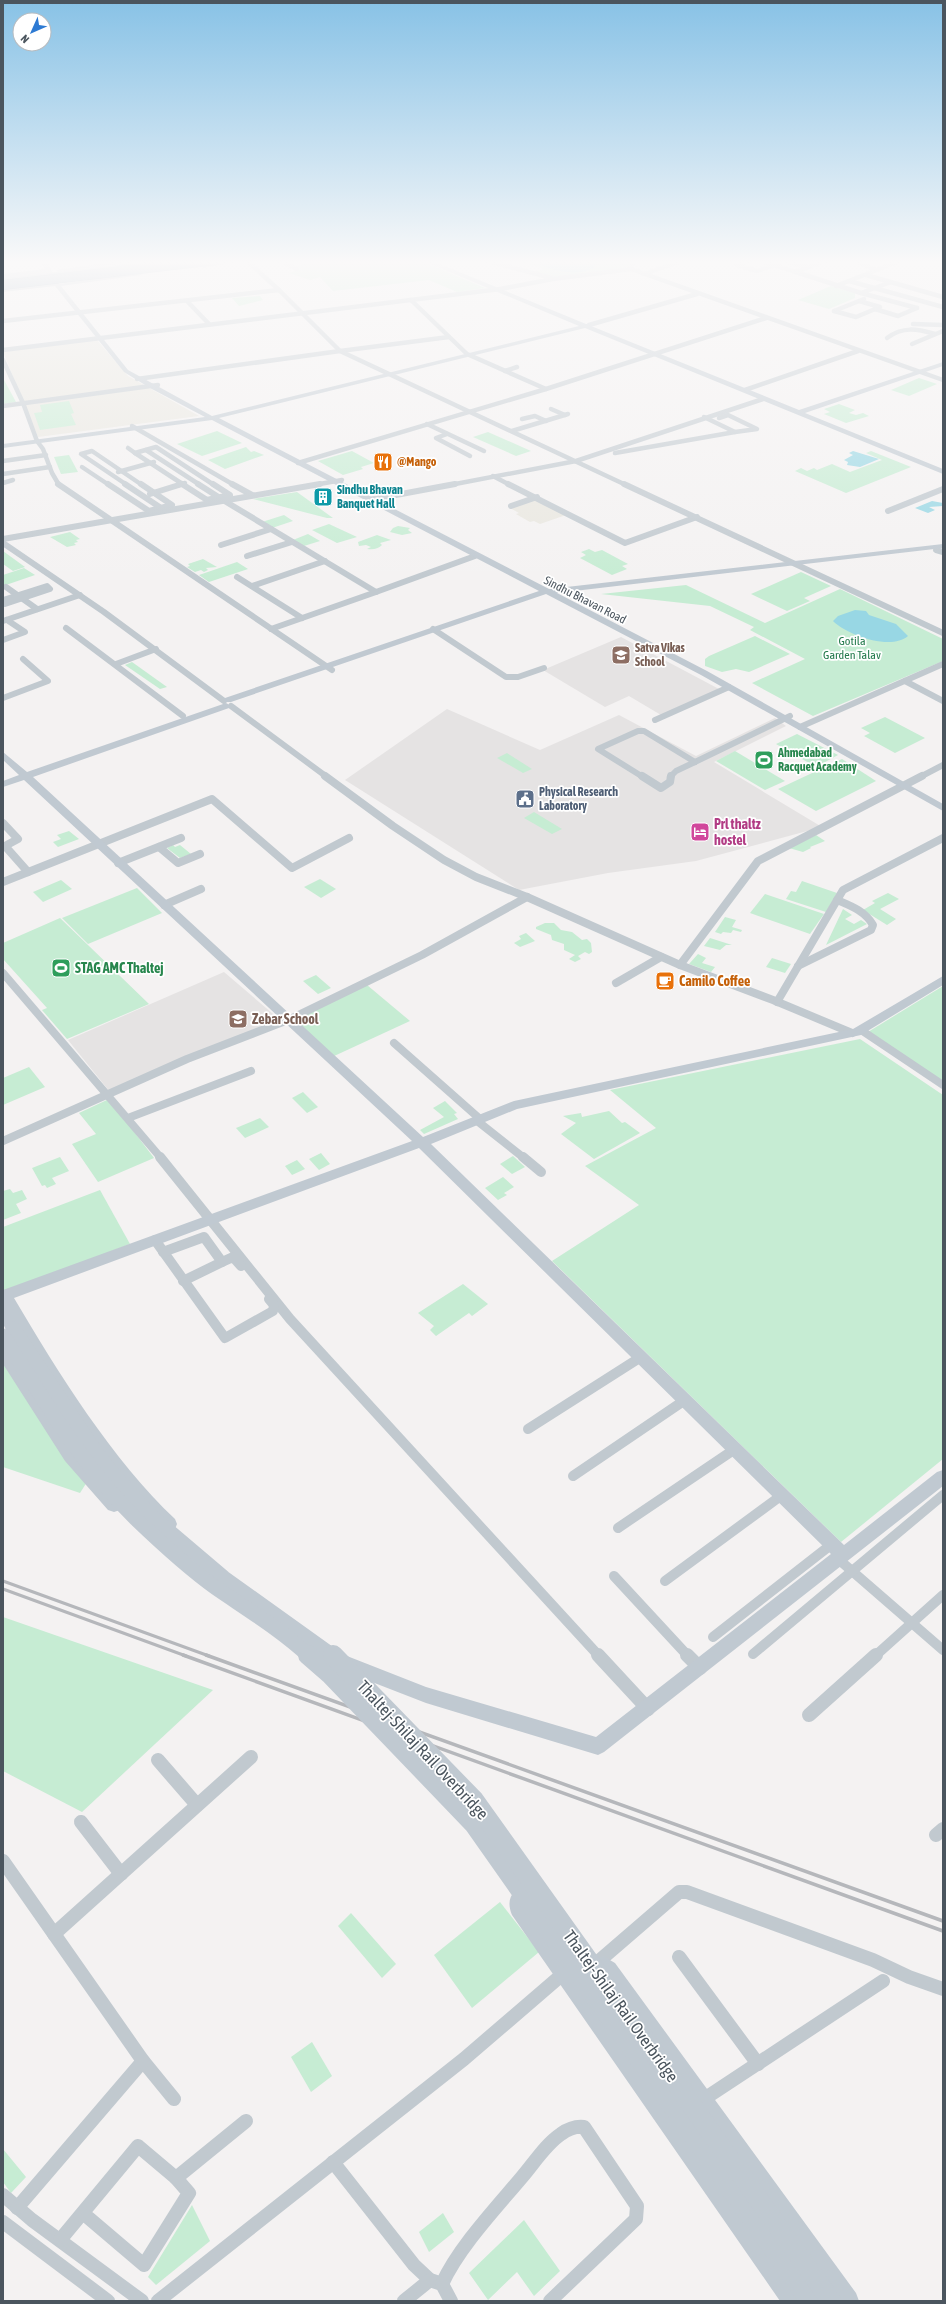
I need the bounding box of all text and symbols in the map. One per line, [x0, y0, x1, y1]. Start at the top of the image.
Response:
north arrow [12, 12, 52, 52]
text: N [18, 33, 31, 46]
restaurant icon: @Mango [372, 451, 394, 473]
place label: @Mango [397, 455, 437, 469]
place label: Sindhu Bhavan Banquet Hall [337, 483, 403, 511]
building icon: Sindhu Bhavan Banquet Hall [312, 486, 334, 508]
street label: Sindhu Bhavan Road [542, 573, 628, 627]
park label: Gotila Garden Talav [823, 634, 881, 662]
place label: Satva Vikas School [635, 641, 686, 669]
school or university icon: Satva Vikas School [610, 644, 632, 666]
place label: Ahmedabad Racquet Academy [777, 746, 857, 774]
sports icon: Ahmedabad Racquet Academy [753, 749, 775, 771]
place label: Physical Research Laboratory [539, 785, 618, 813]
public building icon: Physical Research Laboratory [514, 788, 536, 810]
place label: Prl thaltz hostel [714, 816, 761, 848]
hotel icon: Prl thaltz hostel [689, 821, 711, 843]
sports icon: STAG AMC Thaltej [50, 957, 72, 979]
place label: STAG AMC Thaltej [75, 960, 163, 976]
cafe icon: Camilo Coffee [654, 970, 676, 992]
place label: Camilo Coffee [679, 973, 750, 989]
school or university icon: Zebar School [227, 1008, 249, 1030]
place label: Zebar School [252, 1011, 319, 1027]
street label: Thaltej-Shilaj Rail Overbridge [353, 1676, 493, 1824]
street label: Thaltej-Shilaj Rail Overbridge [559, 1926, 683, 2086]

